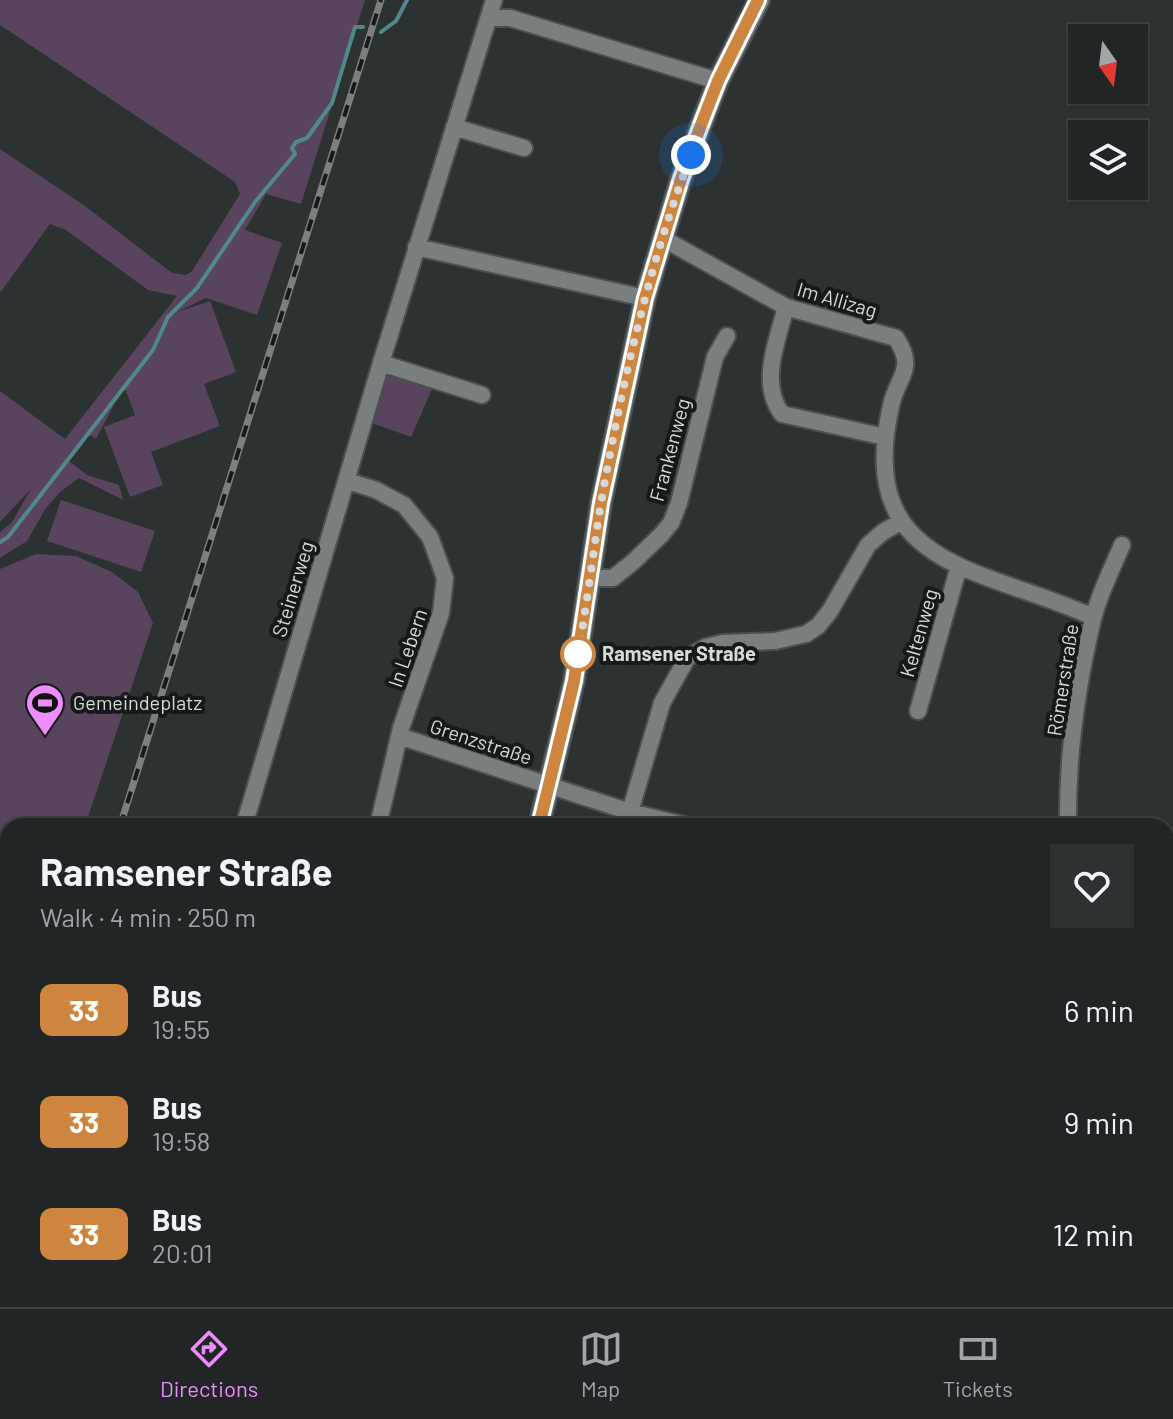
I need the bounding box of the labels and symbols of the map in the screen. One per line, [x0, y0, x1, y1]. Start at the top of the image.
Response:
north arrow [1068, 24, 1148, 104]
your location [671, 135, 711, 175]
street label: Im Allizag [795, 276, 880, 322]
street label: Frankenweg [644, 396, 694, 504]
street label: Steinerweg [266, 538, 318, 640]
street label: Keltenweg [894, 586, 942, 680]
street label: In Lebern [382, 605, 432, 690]
street label: Römerstraße [1041, 622, 1083, 738]
marker: Ramsener Straße [561, 637, 595, 671]
place label: Ramsener Straße [602, 641, 756, 665]
sports icon: Gemeindeplatz [24, 682, 66, 737]
place label: Gemeindeplatz [73, 690, 202, 714]
street label: Grenzstraße [427, 713, 535, 769]

